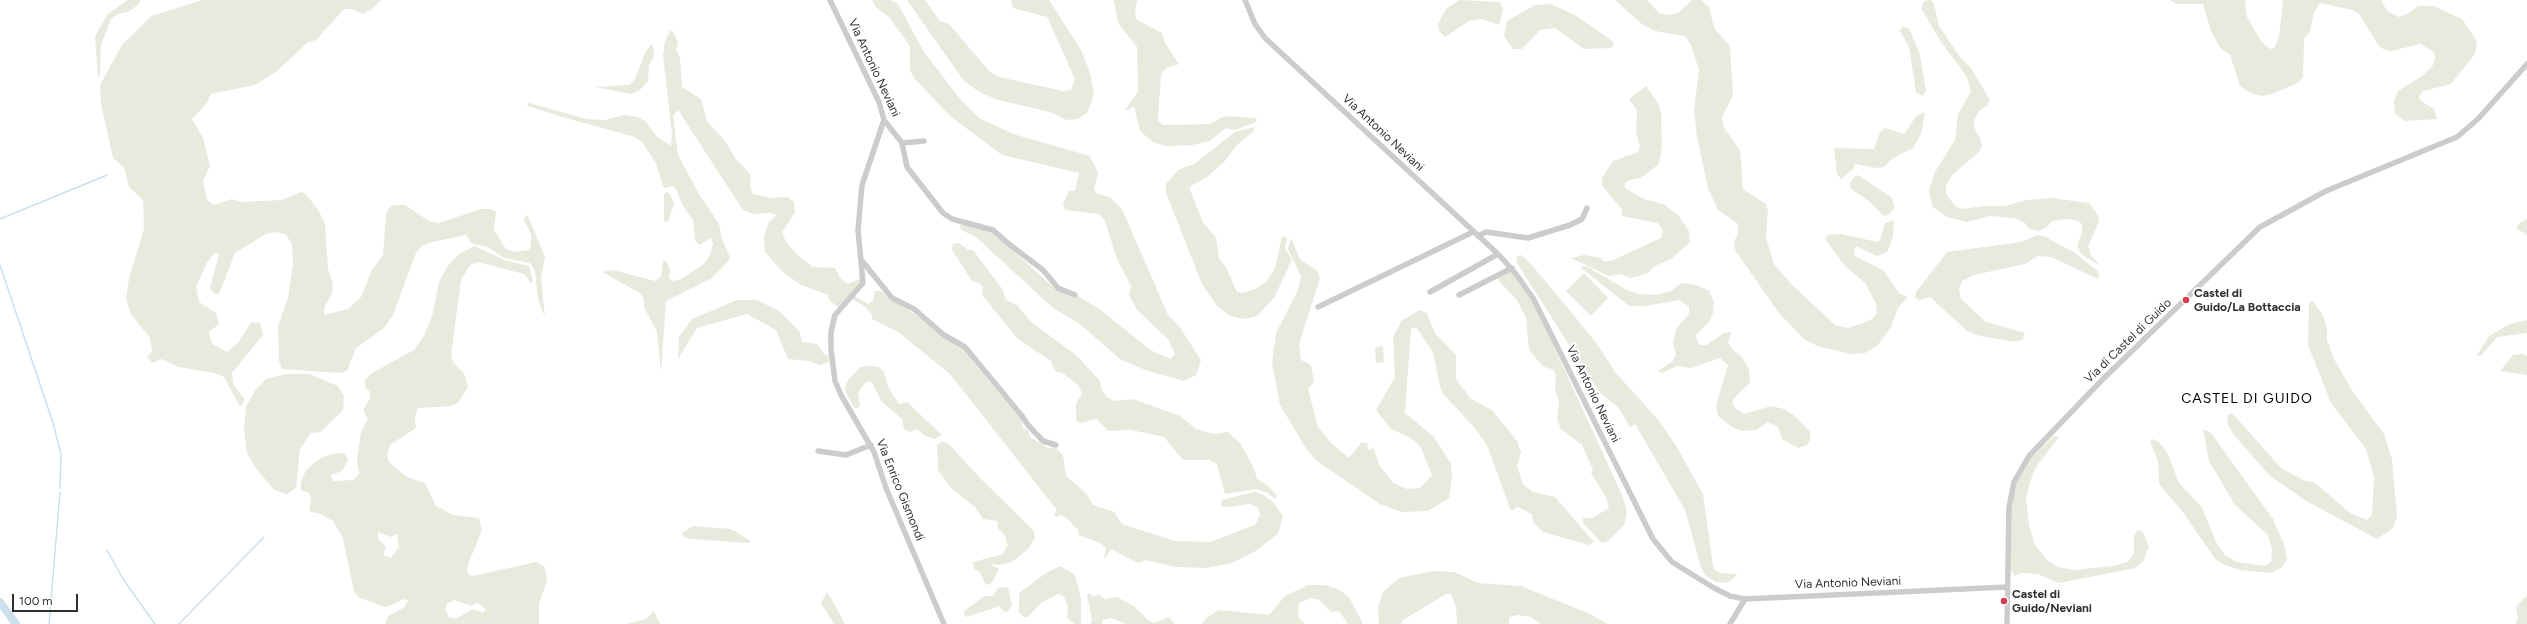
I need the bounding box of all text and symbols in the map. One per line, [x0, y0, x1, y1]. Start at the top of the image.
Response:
street label: Via Antonio Neviani [845, 17, 903, 119]
street label: Via Antonio Neviani [1339, 92, 1427, 174]
place label: Castel di Guido/La Bottaccia [2194, 286, 2301, 314]
marker: Castel di Guido/La Bottaccia [2181, 295, 2191, 305]
street label: Via di Castel di Guido [2082, 296, 2174, 386]
street label: Via Antonio Neviani [1563, 343, 1623, 445]
district label: CASTEL DI GUIDO [2181, 391, 2313, 407]
street label: Via Enrico Gismondi [873, 437, 927, 543]
street label: Via Antonio Neviani [1795, 574, 1901, 592]
scale bar [14, 586, 80, 612]
place label: Castel di Guido/Neviani [2012, 587, 2092, 615]
text: 100 m [19, 594, 53, 608]
marker: Castel di Guido/Neviani [1999, 596, 2009, 606]

